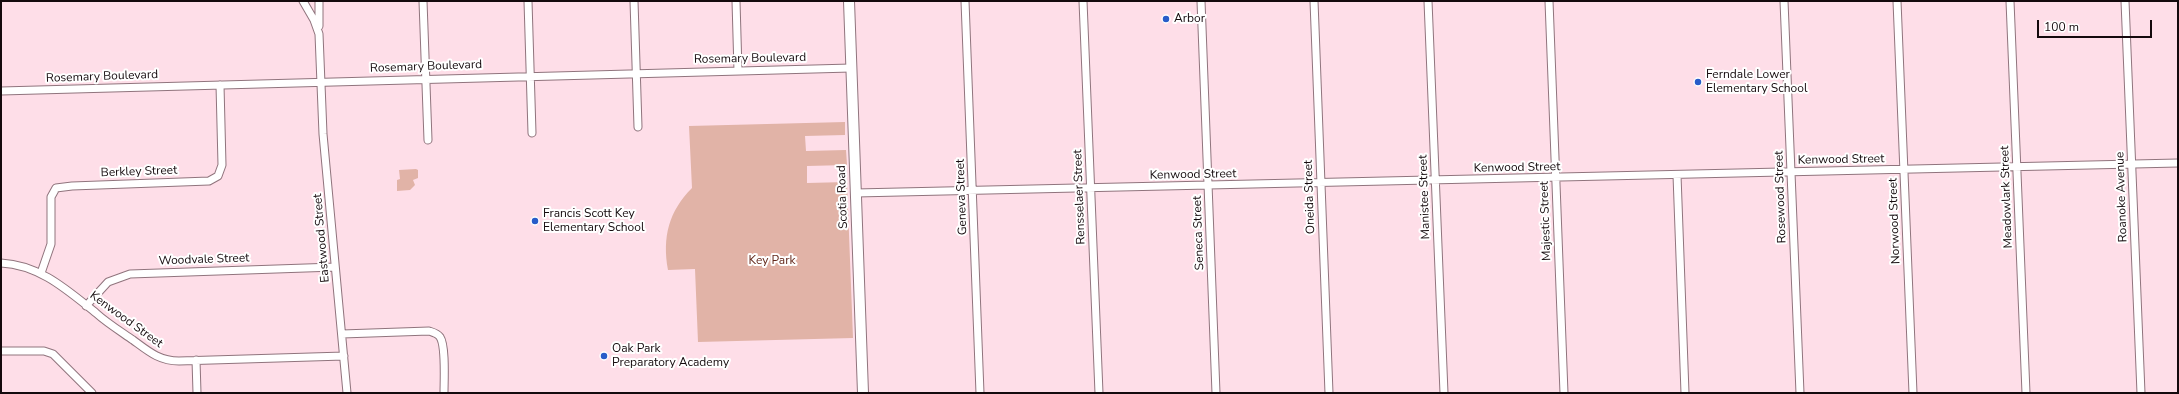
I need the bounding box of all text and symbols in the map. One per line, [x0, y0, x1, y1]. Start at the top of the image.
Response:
place label: Arbor [1174, 12, 1205, 26]
scale bar [2039, 12, 2154, 38]
marker: Arbor [1161, 14, 1171, 24]
text: 100 m [2044, 19, 2079, 35]
street label: Rosemary Boulevard [694, 51, 806, 67]
street label: Rosemary Boulevard [370, 58, 482, 76]
street label: Rosemary Boulevard [46, 68, 158, 86]
place label: Ferndale Lower Elementary School [1706, 68, 1807, 96]
marker: Ferndale Lower Elementary School [1693, 77, 1703, 87]
street label: Meadowlark Street [1998, 145, 2016, 249]
street label: Rensselaer Street [1071, 149, 1089, 245]
street label: Rosewood Street [1772, 150, 1790, 244]
street label: Roanoke Avenue [2113, 151, 2131, 243]
street label: Kenwood Street [1798, 152, 1884, 168]
street label: Manistee Street [1416, 154, 1434, 240]
street label: Geneva Street [953, 159, 971, 235]
street label: Oneida Street [1302, 160, 1318, 234]
street label: Kenwood Street [1474, 160, 1560, 176]
street label: Berkley Street [100, 163, 178, 181]
street label: Scotia Road [835, 165, 851, 229]
street label: Kenwood Street [1150, 167, 1236, 183]
street label: Norwood Street [1886, 178, 1904, 264]
street label: Majestic Street [1537, 181, 1555, 261]
street label: Eastwood Street [311, 193, 333, 283]
street label: Seneca Street [1191, 195, 1207, 271]
place label: Francis Scott Key Elementary School [543, 207, 644, 235]
marker: Francis Scott Key Elementary School [530, 216, 540, 226]
street label: Woodvale Street [158, 251, 250, 269]
park label: Key Park [749, 254, 795, 268]
street label: Kenwood Street [87, 289, 165, 351]
place label: Oak Park Preparatory Academy [612, 342, 729, 370]
marker: Oak Park Preparatory Academy [599, 351, 609, 361]

